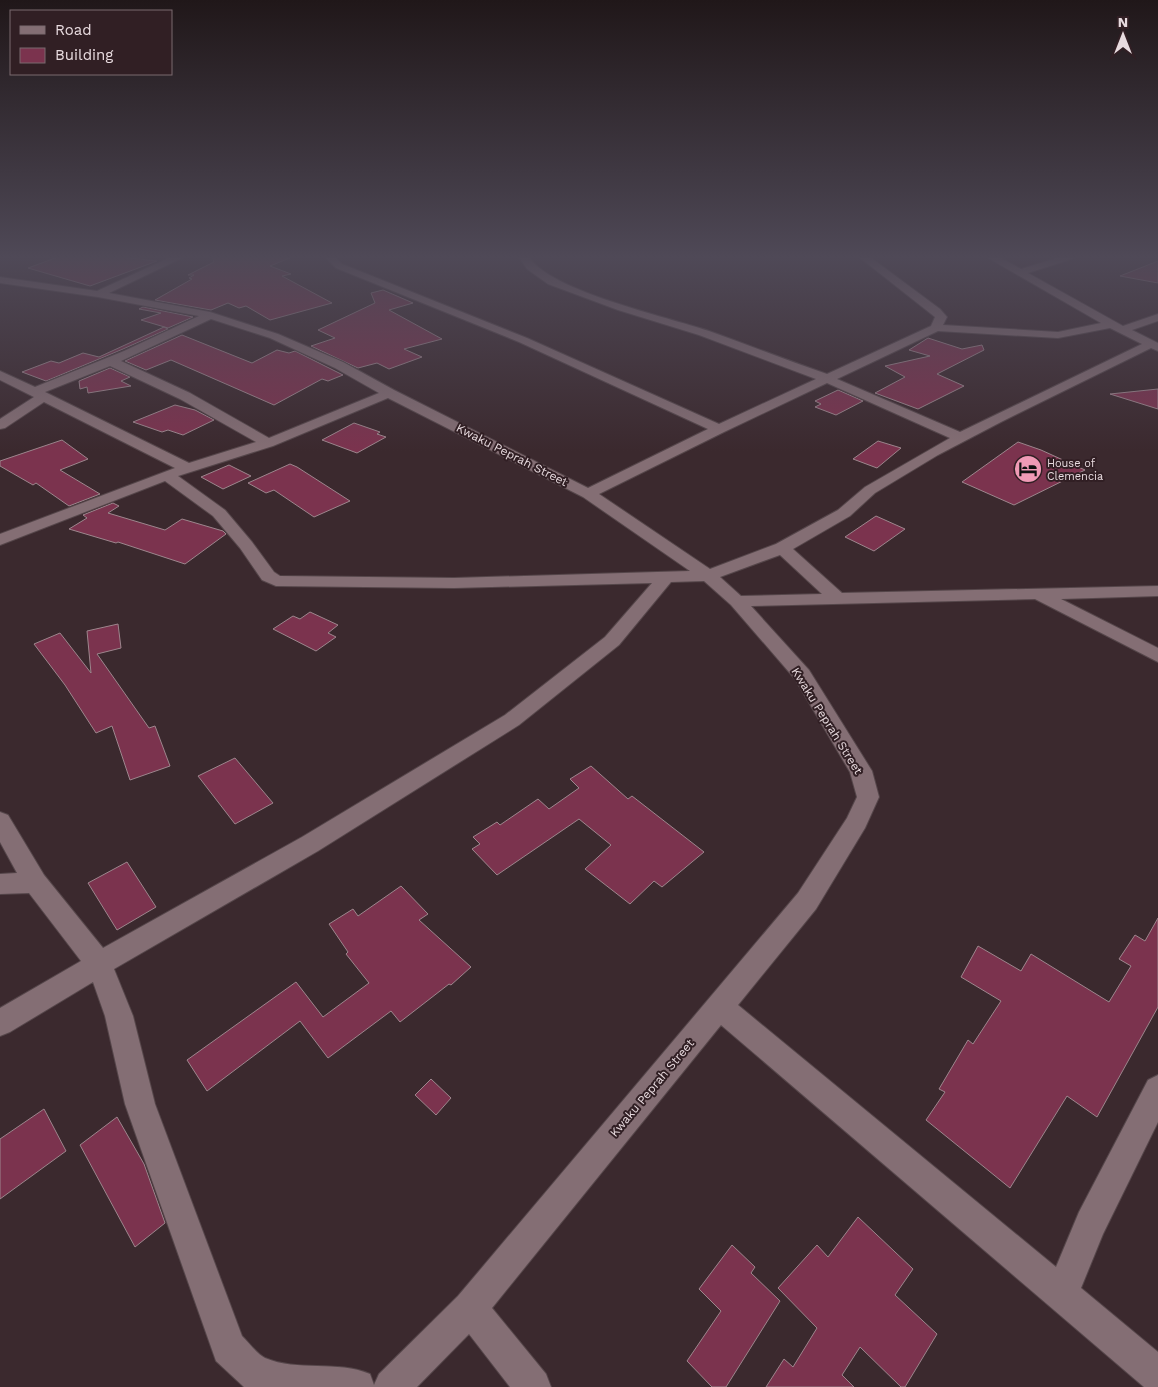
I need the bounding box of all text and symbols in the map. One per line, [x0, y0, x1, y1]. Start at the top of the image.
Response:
legend [10, 10, 172, 75]
north arrow [1098, 10, 1148, 60]
text: N [1118, 14, 1128, 30]
text: Road [55, 21, 92, 39]
text: Building [55, 46, 113, 64]
street label: Kwaku Peprah Street [454, 421, 570, 489]
hotel icon: House of Clemencia [1013, 454, 1043, 484]
place label: House of Clemencia [1047, 457, 1103, 483]
street label: Kwaku Peprah Street [788, 665, 866, 777]
street label: Kwaku Peprah Street [607, 1036, 697, 1140]

